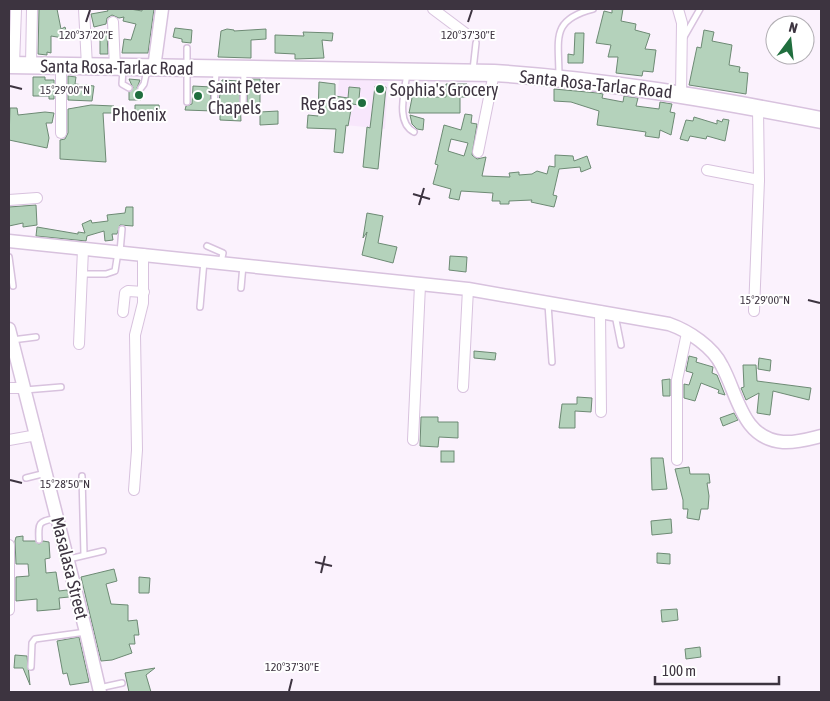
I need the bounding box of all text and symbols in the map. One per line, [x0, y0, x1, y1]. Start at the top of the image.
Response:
north arrow [765, 15, 815, 65]
text: N [787, 19, 799, 36]
text: 120°37'20"E [59, 28, 113, 42]
text: 120°37'30"E [441, 28, 495, 42]
street label: Santa Rosa-Tarlac Road [40, 55, 194, 79]
street label: Santa Rosa-Tarlac Road [519, 66, 673, 102]
place label: Saint Peter Chapels [208, 76, 280, 118]
place label: Sophia's Grocery [390, 79, 498, 100]
text: 15°29'00"N [40, 83, 90, 97]
marker: Sophia's Grocery [374, 83, 386, 95]
marker: Phoenix [133, 89, 145, 101]
marker: Saint Peter Chapels [192, 90, 204, 102]
place label: Reg Gas [300, 93, 352, 114]
marker: Reg Gas [356, 97, 368, 109]
place label: Phoenix [112, 104, 166, 125]
text: 15°29'00"N [740, 293, 790, 307]
text: 15°28'50"N [40, 477, 90, 491]
street label: Masalasa Street [47, 515, 93, 621]
scale bar [655, 654, 779, 686]
text: 120°37'30"E [265, 660, 319, 674]
text: 100 m [662, 662, 696, 679]

